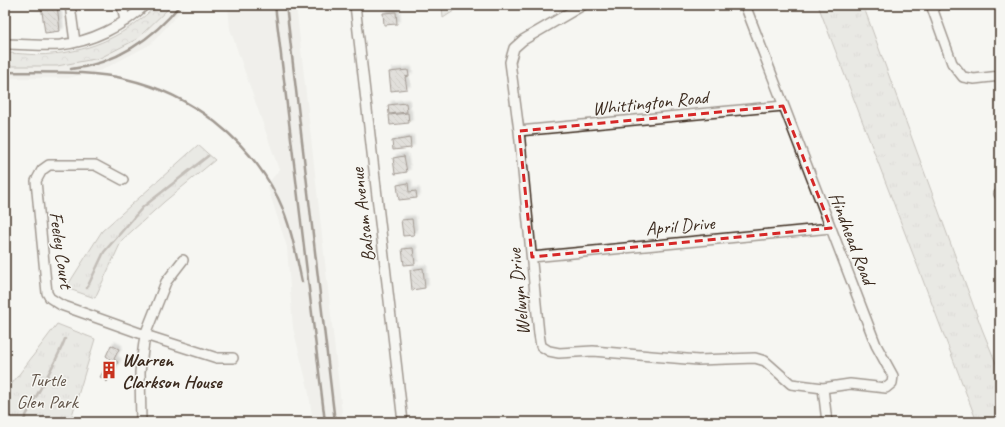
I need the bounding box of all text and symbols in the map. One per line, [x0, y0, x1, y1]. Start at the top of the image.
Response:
street label: Whittington Road [591, 85, 713, 121]
street label: Balsam Avenue [345, 165, 381, 263]
street label: Hindhead Road [823, 189, 882, 291]
street label: Feeley Court [44, 210, 78, 292]
street label: April Drive [645, 211, 717, 241]
street label: Welwyn Drive [502, 246, 535, 336]
place label: Warren Clarkson House [122, 348, 223, 394]
building icon: Warren Clarkson House [99, 360, 119, 380]
park label: Turtle Glen Park [16, 368, 80, 414]

